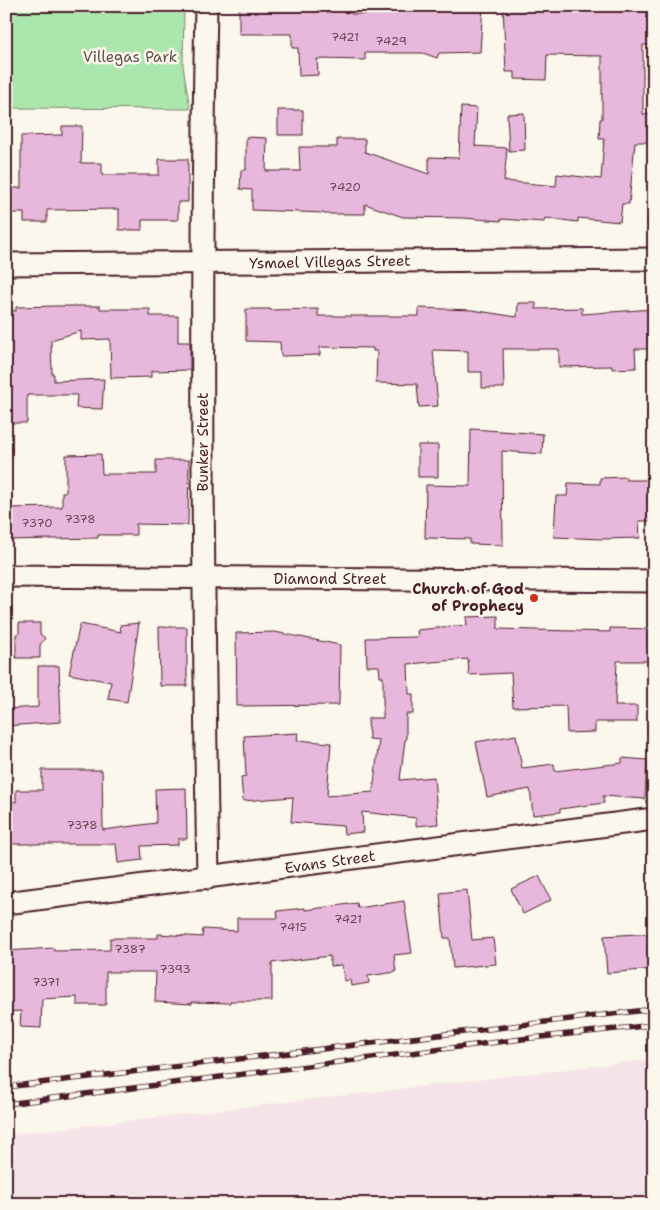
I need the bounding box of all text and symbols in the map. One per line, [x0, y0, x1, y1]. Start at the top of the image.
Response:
house number: 7421 [331, 29, 359, 45]
house number: 7429 [375, 33, 407, 49]
park label: Villegas Park [83, 47, 177, 67]
house number: 7420 [329, 179, 361, 195]
street label: Ysmael Villegas Street [249, 251, 411, 273]
street label: Bunker Street [193, 392, 213, 492]
house number: 7378 [64, 511, 96, 527]
house number: 7370 [21, 515, 53, 531]
street label: Diamond Street [273, 569, 387, 589]
place label: Church of God of Prophecy [412, 579, 524, 616]
marker: Church of God of Prophecy [528, 592, 540, 604]
house number: 7378 [66, 817, 98, 833]
street label: Evans Street [283, 846, 377, 878]
house number: 7421 [334, 911, 362, 927]
house number: 7415 [279, 919, 307, 935]
house number: 7387 [114, 941, 146, 957]
house number: 7393 [159, 961, 191, 977]
house number: 7371 [32, 974, 60, 990]

